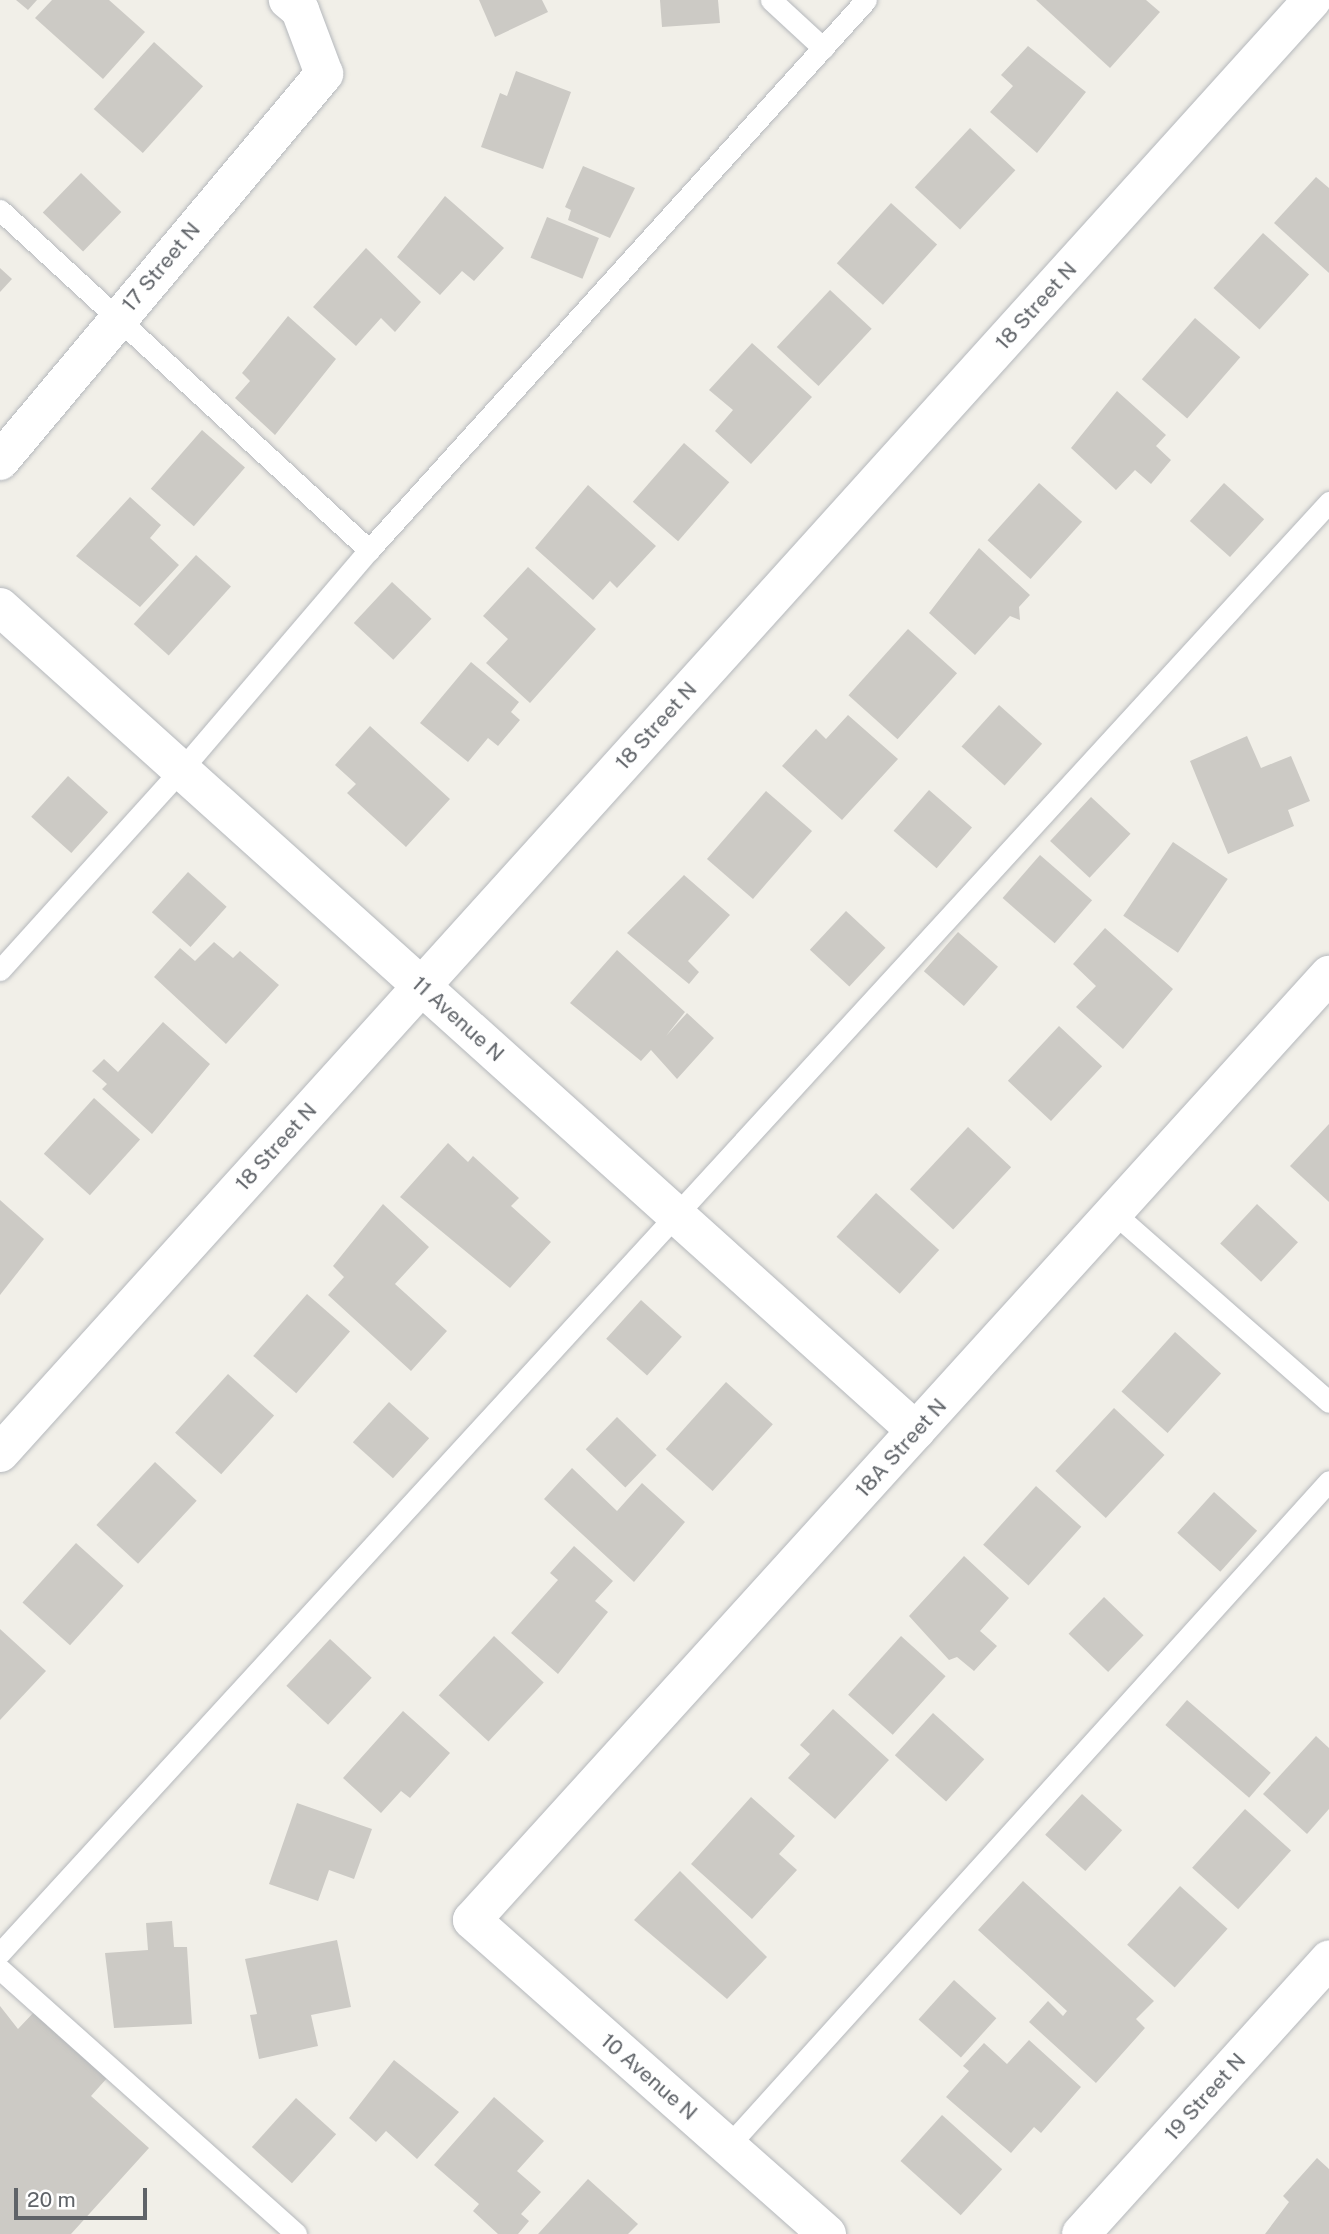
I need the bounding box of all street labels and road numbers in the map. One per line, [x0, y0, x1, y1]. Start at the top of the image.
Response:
street label: 17 Street N [116, 217, 206, 317]
street label: 18 Street N [990, 257, 1082, 355]
street label: 18 Street N [610, 677, 702, 775]
street label: 11 Avenue N [407, 971, 509, 1067]
street label: 18 Street N [230, 1098, 322, 1196]
street label: 18A Street N [850, 1393, 952, 1503]
street label: 10 Avenue N [596, 2028, 702, 2126]
street label: 19 Street N [1159, 2048, 1251, 2146]

